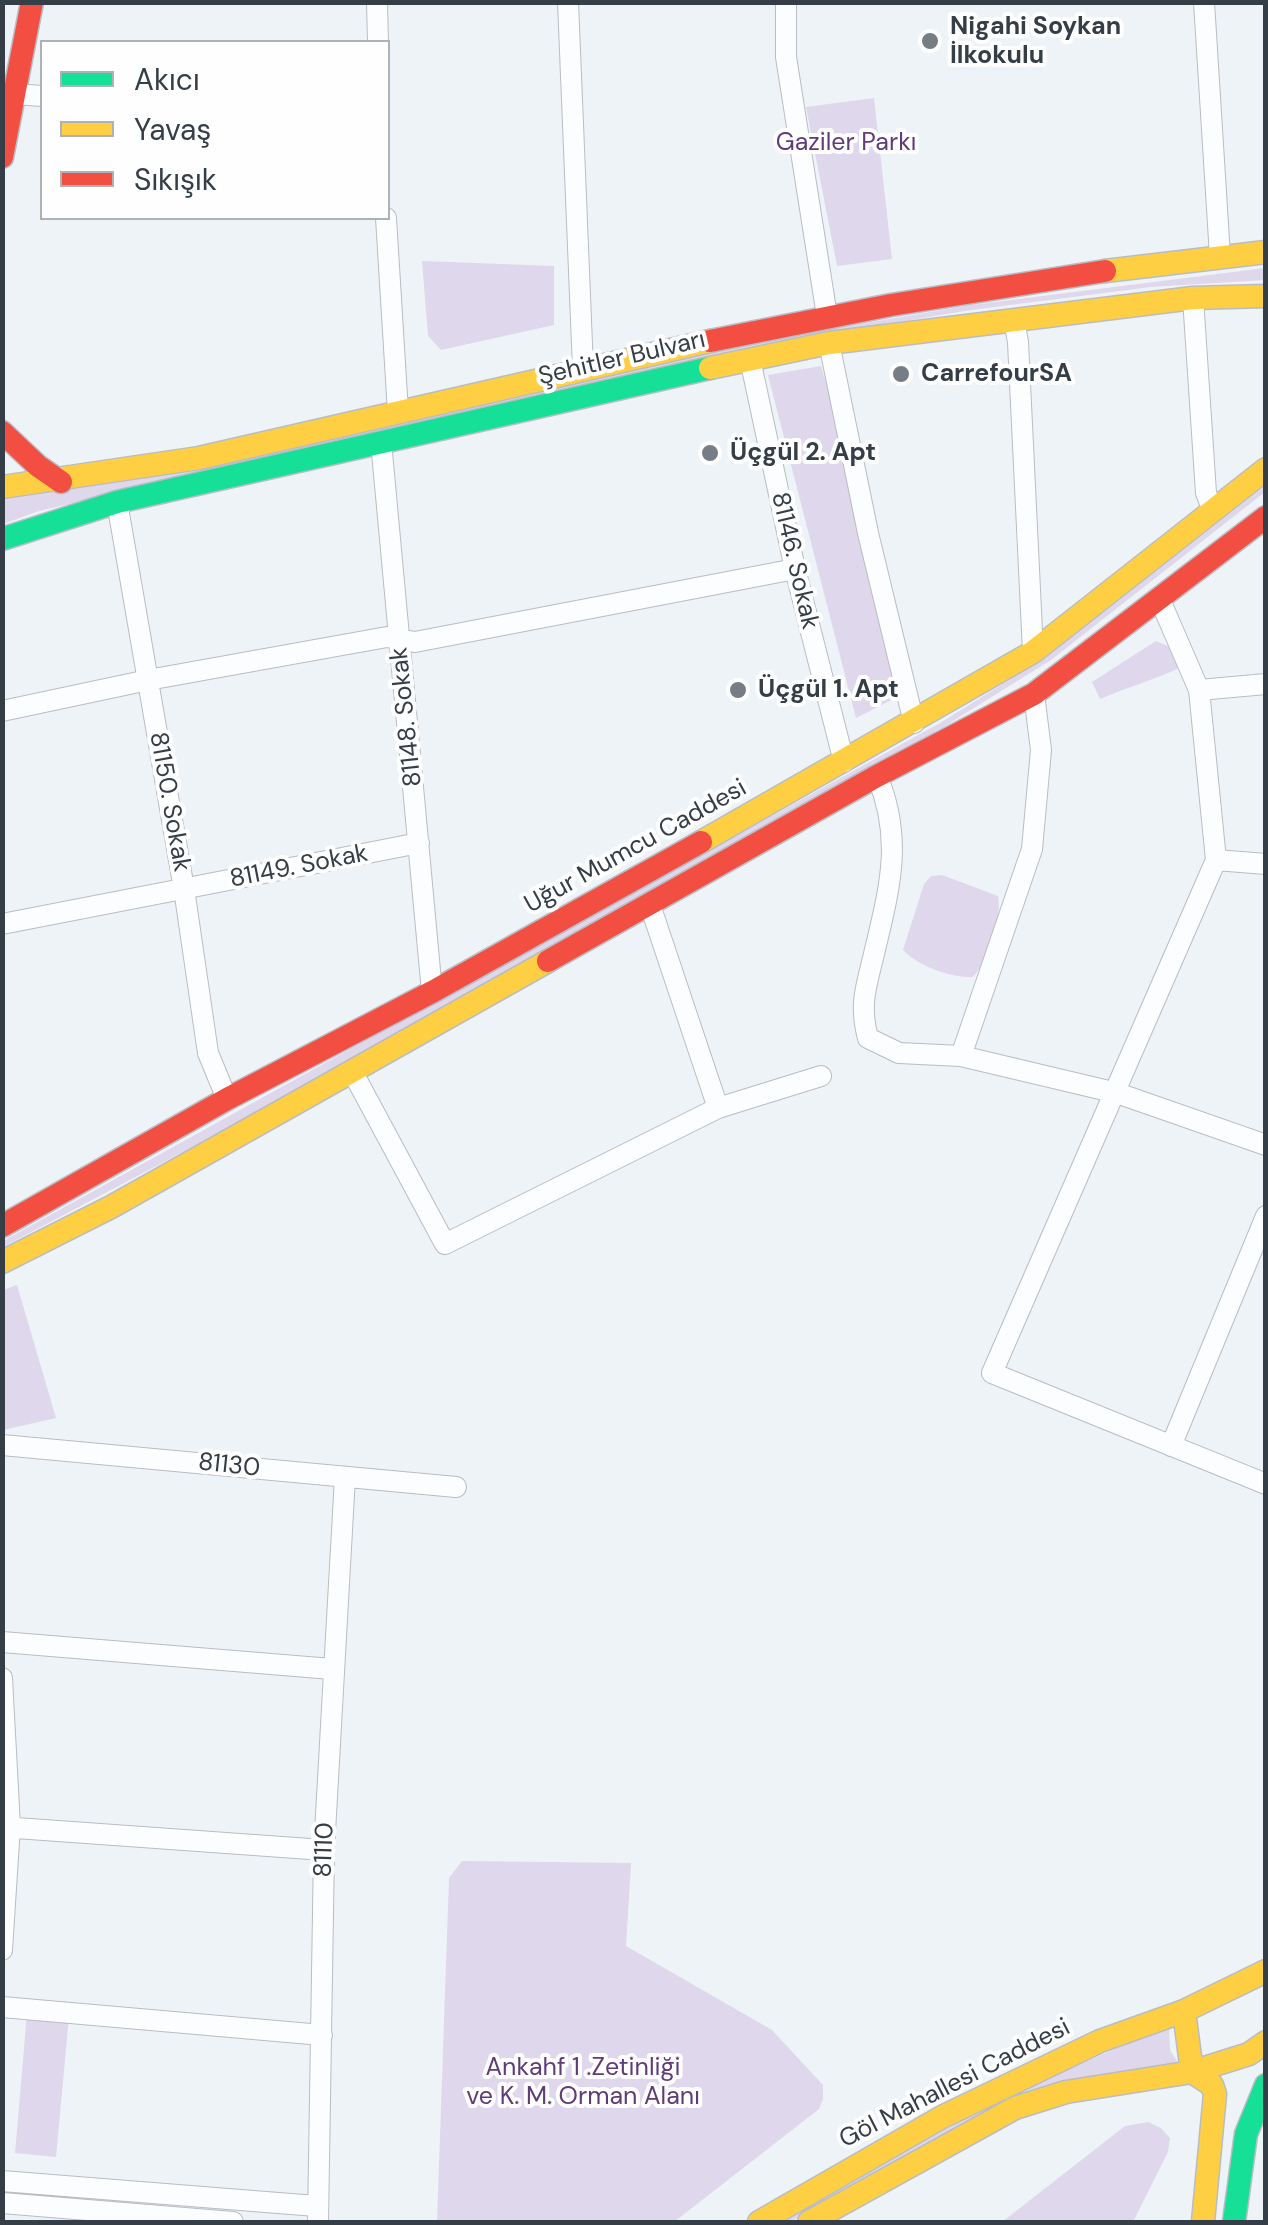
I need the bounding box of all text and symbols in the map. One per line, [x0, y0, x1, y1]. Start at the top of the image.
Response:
place label: Nigahi Soykan İlkokulu [950, 12, 1121, 71]
marker: Nigahi Soykan İlkokulu [919, 30, 941, 52]
legend [40, 40, 390, 220]
text: Akıcı [134, 60, 200, 99]
text: Yavaş [134, 110, 211, 149]
park label: Gaziler Parkı [776, 128, 916, 158]
text: Sıkışık [134, 160, 217, 199]
street label: Şehitler Bulvarı [536, 325, 708, 393]
place label: CarrefourSA [921, 359, 1072, 389]
marker: CarrefourSA [890, 363, 912, 385]
place label: Üçgül 2. Apt [730, 438, 876, 468]
marker: Üçgül 2. Apt [699, 442, 721, 464]
street label: 81146. Sokak [764, 490, 824, 632]
street label: 81148. Sokak [385, 646, 429, 788]
place label: Üçgül 1. Apt [758, 675, 899, 705]
marker: Üçgül 1. Apt [727, 679, 749, 701]
street label: 81150. Sokak [142, 730, 196, 874]
street label: Uğur Mumcu Caddesi [520, 774, 752, 920]
street label: 81149. Sokak [227, 839, 371, 895]
street label: 81130 [197, 1448, 261, 1484]
street label: 81110 [309, 1822, 341, 1878]
street label: Göl Mahallesi Caddesi [835, 2013, 1075, 2155]
park label: Ankahf 1 .Zetinliği ve K. M. Orman Alanı [466, 2053, 700, 2112]

